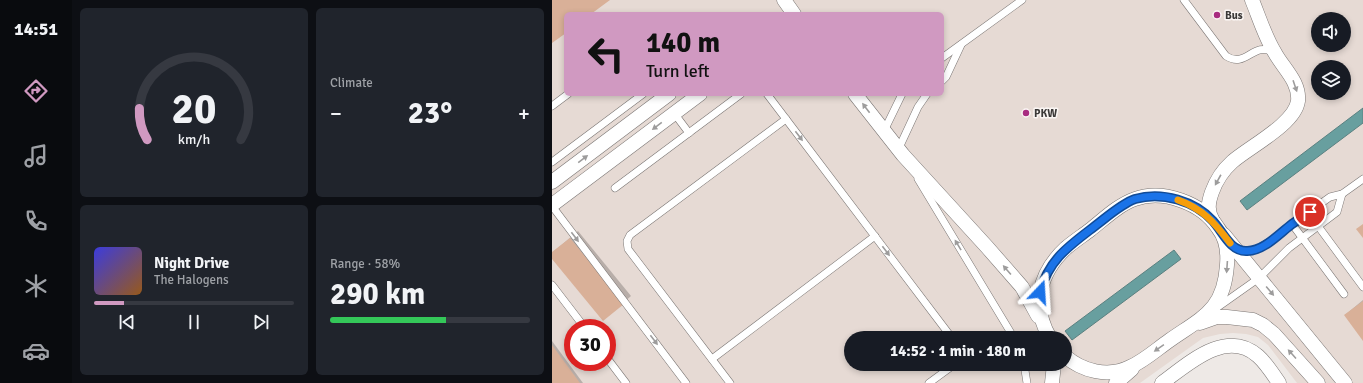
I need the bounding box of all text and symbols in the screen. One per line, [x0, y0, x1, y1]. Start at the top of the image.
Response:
place label: Bus [1225, 9, 1243, 22]
marker: Bus [1212, 10, 1222, 20]
map controls [1311, 12, 1351, 100]
button: sound [1311, 12, 1351, 52]
text: 14:51 [14, 18, 58, 40]
text: 140 m [646, 26, 720, 60]
icon: left [580, 28, 632, 80]
text: Turn left [646, 60, 709, 82]
button: layers [1311, 60, 1351, 100]
text: Climate [330, 75, 373, 91]
icon: directions [22, 77, 50, 105]
one-way arrow [1292, 81, 1298, 93]
text: 20 [172, 84, 216, 135]
text: 23° [408, 95, 452, 132]
text: − [330, 100, 342, 127]
text: + [518, 100, 530, 127]
one-way arrow [862, 103, 871, 114]
place label: PKW [1034, 107, 1057, 120]
marker: PKW [1021, 108, 1031, 118]
one-way arrow [652, 122, 663, 130]
text: km/h [178, 131, 210, 148]
one-way arrow [795, 131, 803, 142]
icon: music [22, 142, 50, 170]
one-way arrow [578, 154, 589, 163]
one-way arrow [1214, 174, 1221, 186]
pin [1293, 195, 1327, 229]
icon: arrive [1299, 201, 1321, 223]
icon: phone [22, 207, 50, 235]
one-way arrow [571, 231, 580, 242]
one-way arrow [955, 239, 962, 251]
one-way arrow [882, 245, 890, 256]
text: Night Drive [154, 254, 229, 272]
text: Range · 58% [330, 256, 400, 272]
one-way arrow [1223, 261, 1230, 273]
one-way arrow [1002, 264, 1011, 275]
position arrow [1019, 271, 1061, 313]
icon: climate [22, 272, 50, 300]
text: The Halogens [154, 272, 229, 288]
text: 290 km [330, 276, 425, 313]
one-way arrow [1265, 286, 1274, 297]
icon: previous [116, 311, 138, 333]
icon: pause [183, 311, 205, 333]
icon: next [250, 311, 272, 333]
speed limit sign: 30 [564, 319, 616, 371]
one-way arrow [650, 335, 658, 346]
icon: car [22, 337, 50, 365]
text: 14:52 · 1 min · 180 m [890, 342, 1026, 360]
one-way arrow [1154, 344, 1164, 352]
one-way arrow [1288, 349, 1297, 359]

